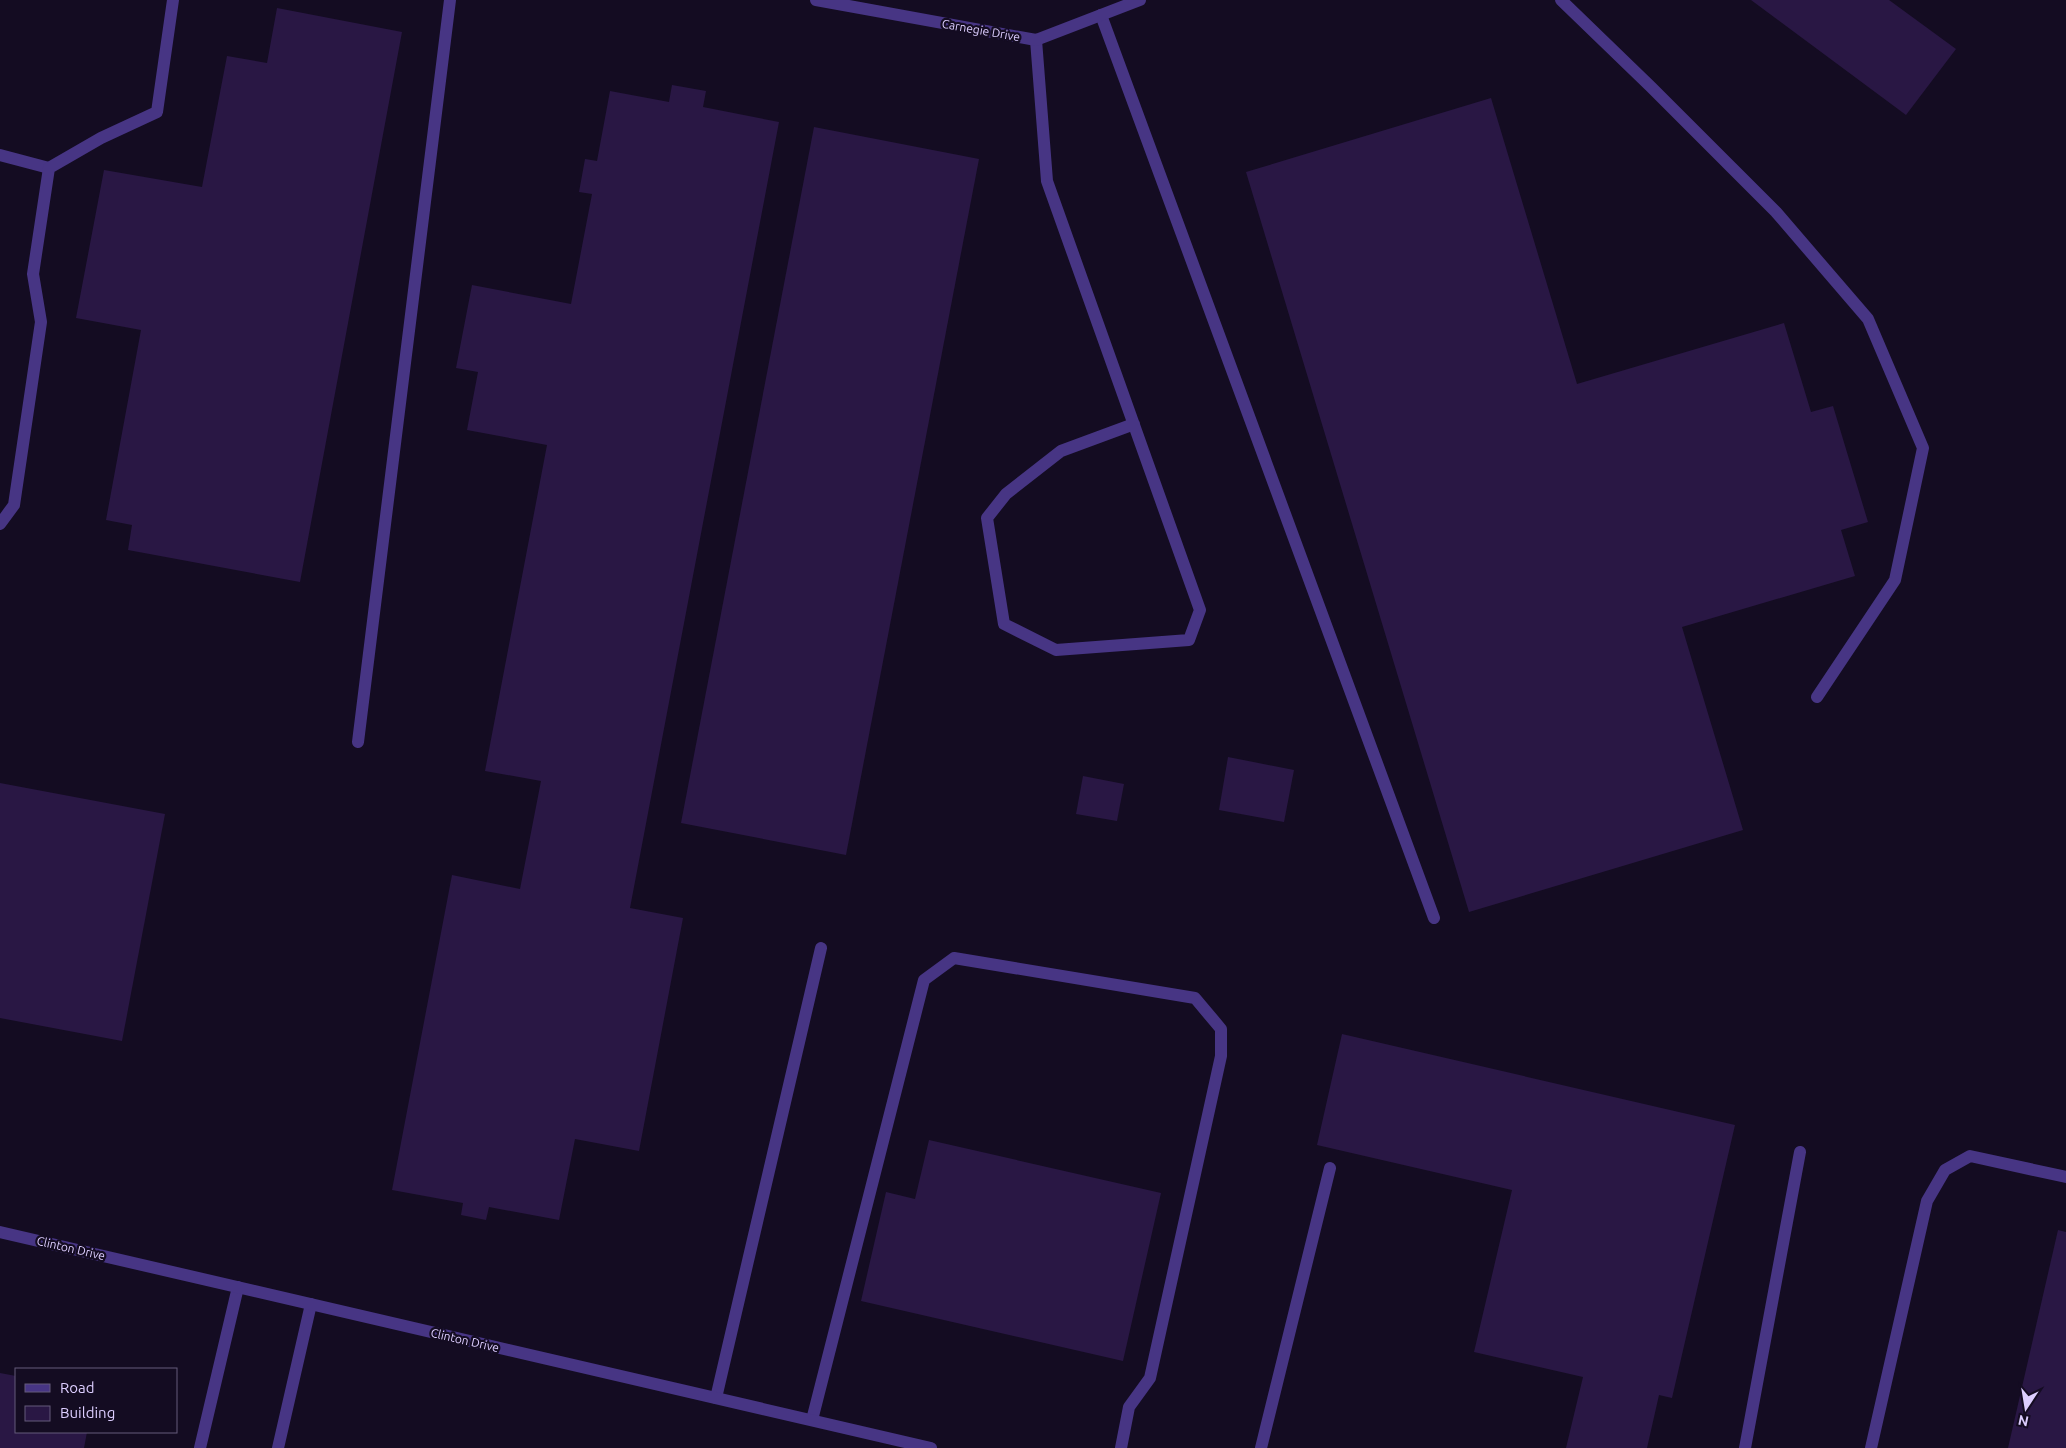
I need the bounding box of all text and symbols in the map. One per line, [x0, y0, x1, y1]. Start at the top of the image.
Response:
street label: Carnegie Drive [941, 17, 1021, 43]
street label: Clinton Drive [35, 1234, 107, 1262]
street label: Clinton Drive [429, 1326, 501, 1354]
legend [15, 1368, 178, 1433]
text: Road [60, 1379, 95, 1396]
north arrow [2001, 1383, 2051, 1433]
text: Building [60, 1404, 115, 1421]
text: N [2017, 1412, 2030, 1430]

